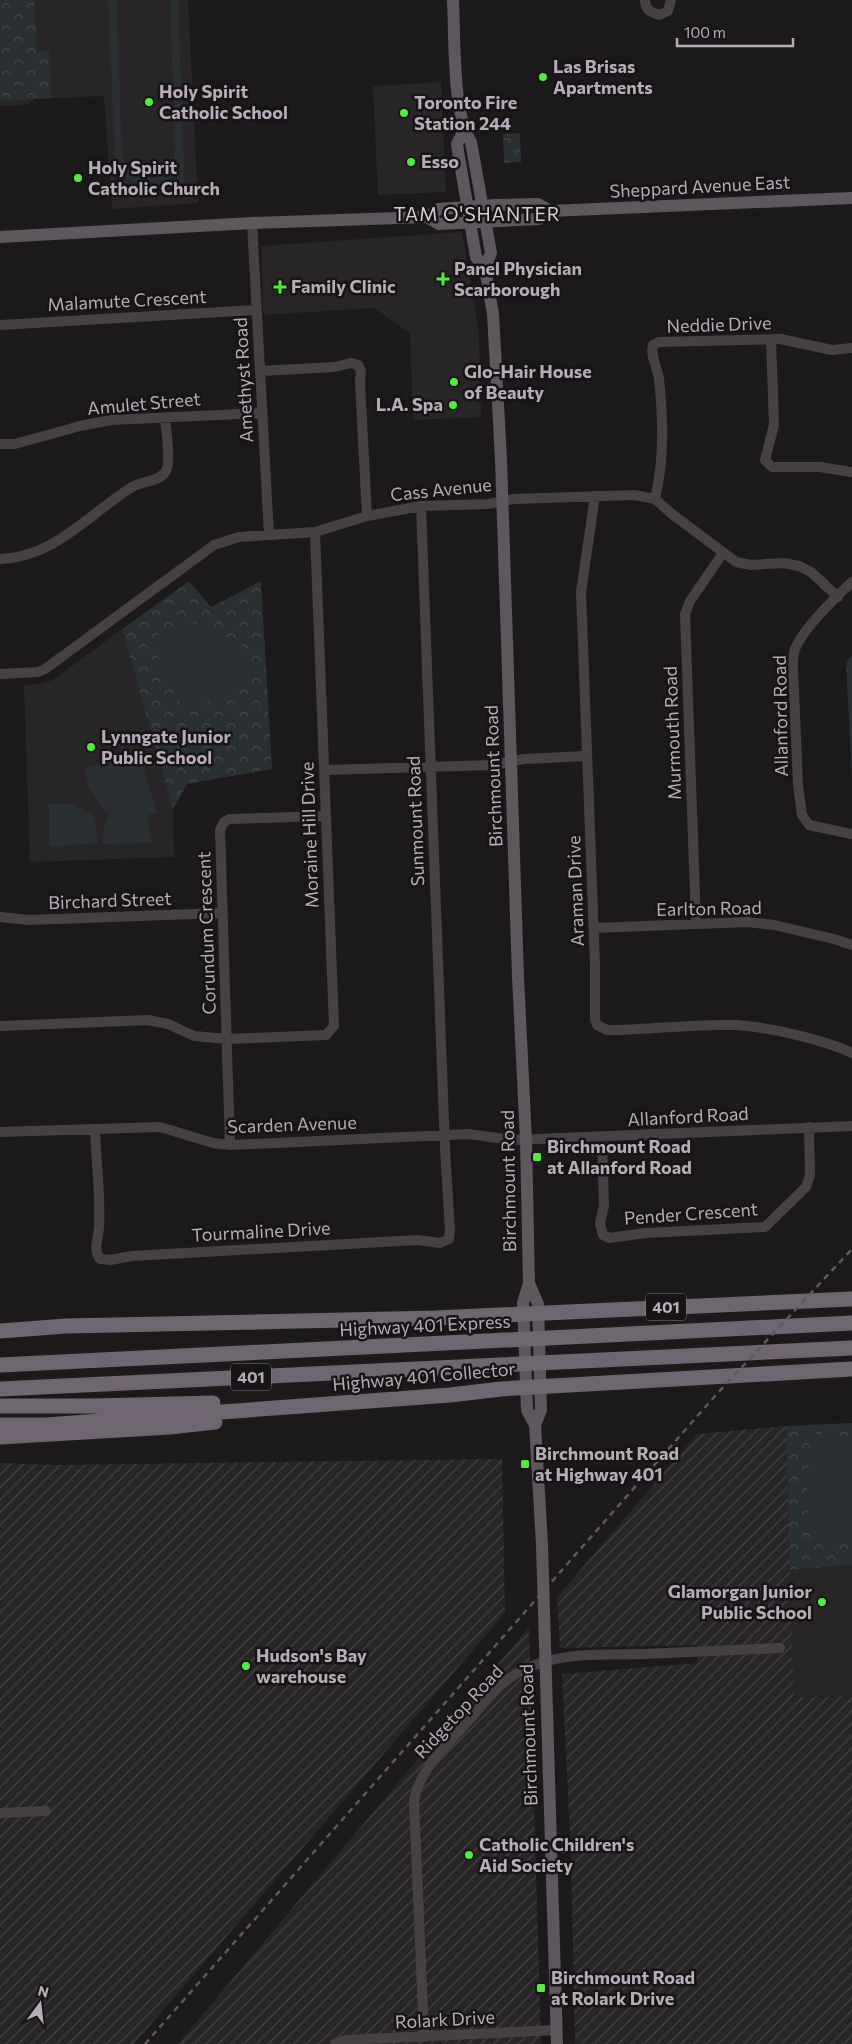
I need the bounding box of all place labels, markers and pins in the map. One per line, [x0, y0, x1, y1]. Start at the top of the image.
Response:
place label: Las Brisas Apartments [553, 55, 653, 98]
marker: Las Brisas Apartments [537, 71, 549, 83]
place label: Holy Spirit Catholic School [159, 80, 288, 123]
place label: Toronto Fire Station 244 [414, 91, 517, 134]
marker: Holy Spirit Catholic School [143, 96, 155, 108]
marker: Toronto Fire Station 244 [398, 107, 410, 119]
place label: Esso [421, 150, 459, 172]
place label: Holy Spirit Catholic Church [88, 156, 220, 199]
marker: Esso [405, 156, 417, 168]
marker: Holy Spirit Catholic Church [72, 172, 84, 184]
place label: Panel Physician Scarborough [454, 257, 582, 300]
marker: Panel Physician Scarborough [436, 272, 450, 286]
place label: Family Clinic [291, 275, 396, 297]
marker: Family Clinic [273, 280, 287, 294]
place label: Glo-Hair House of Beauty [464, 360, 592, 403]
marker: Glo-Hair House of Beauty [448, 376, 460, 388]
place label: L.A. Spa [376, 393, 443, 415]
marker: L.A. Spa [447, 399, 459, 411]
place label: Lynngate Junior Public School [101, 725, 231, 768]
marker: Lynngate Junior Public School [85, 741, 97, 753]
place label: Birchmount Road at Allanford Road [547, 1135, 692, 1178]
marker: Birchmount Road at Allanford Road [531, 1151, 543, 1163]
place label: Birchmount Road at Highway 401 [535, 1442, 679, 1485]
marker: Birchmount Road at Highway 401 [519, 1458, 531, 1470]
place label: Glamorgan Junior Public School [668, 1580, 813, 1623]
marker: Glamorgan Junior Public School [816, 1596, 828, 1608]
place label: Hudson's Bay warehouse [256, 1644, 367, 1687]
marker: Hudson's Bay warehouse [240, 1660, 252, 1672]
place label: Catholic Children's Aid Society [479, 1833, 634, 1876]
marker: Catholic Children's Aid Society [463, 1849, 475, 1861]
place label: Birchmount Road at Rolark Drive [551, 1966, 695, 2009]
marker: Birchmount Road at Rolark Drive [535, 1982, 547, 1994]

